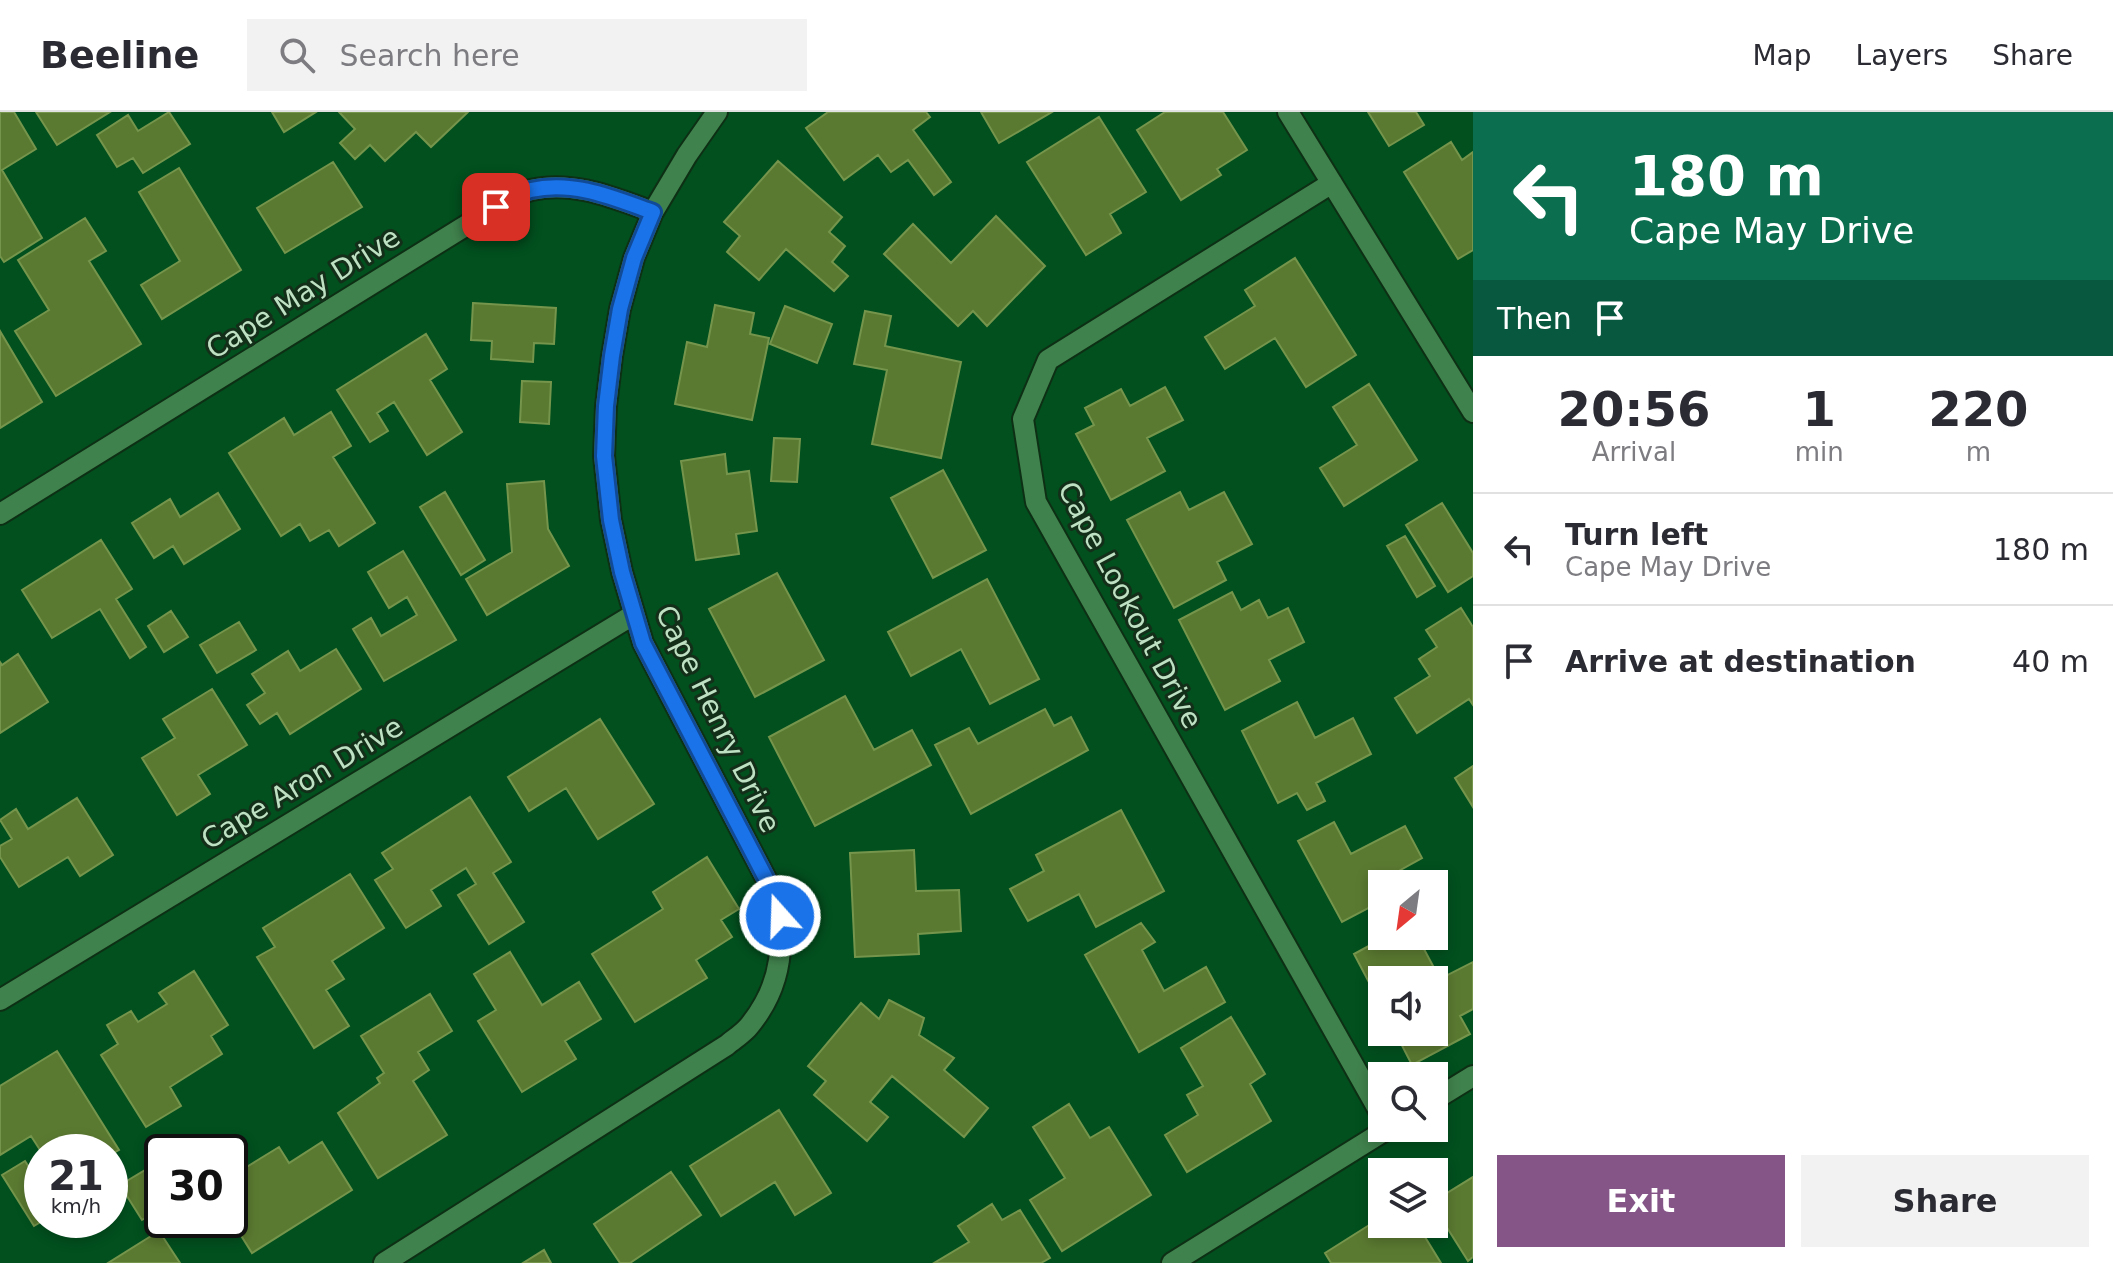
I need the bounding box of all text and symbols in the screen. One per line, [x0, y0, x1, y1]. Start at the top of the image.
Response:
search box [247, 19, 807, 91]
text: Beeline [40, 33, 199, 77]
icon: search [275, 33, 319, 77]
text: Search here [339, 38, 520, 73]
text: Map [1752, 39, 1812, 72]
text: Layers [1856, 39, 1948, 72]
text: Share [1992, 39, 2073, 72]
text: 180 m [1629, 143, 1824, 208]
icon: left [1497, 144, 1601, 248]
pin [462, 173, 530, 241]
icon: arrive [474, 185, 518, 229]
text: Cape May Drive [1629, 210, 1915, 251]
street label: Cape May Drive [200, 220, 406, 366]
icon: arrive [1588, 296, 1632, 340]
text: Then [1497, 301, 1572, 336]
text: 20:56 [1557, 381, 1710, 437]
text: 1 [1803, 381, 1836, 437]
text: 220 [1928, 381, 2028, 437]
text: Arrival [1592, 437, 1676, 467]
text: min [1795, 437, 1844, 467]
text: m [1966, 437, 1991, 467]
street label: Cape Lookout Drive [1051, 476, 1209, 734]
text: Turn left [1565, 517, 1708, 552]
icon: left [1497, 527, 1541, 571]
text: 180 m [1993, 532, 2089, 567]
text: Cape May Drive [1565, 552, 1771, 582]
street label: Cape Henry Drive [649, 600, 787, 838]
icon: arrive [1497, 639, 1541, 683]
text: Arrive at destination [1565, 644, 1916, 679]
text: 40 m [2012, 644, 2089, 679]
street label: Cape Aron Drive [195, 710, 409, 856]
north arrow [1368, 870, 1448, 950]
map controls [1368, 870, 1448, 1238]
position arrow [738, 874, 822, 958]
button: sound [1368, 966, 1448, 1046]
button: search [1368, 1062, 1448, 1142]
speed limit sign: 30 [144, 1134, 248, 1238]
text: 21 [48, 1153, 104, 1199]
button: Exit [1497, 1155, 1785, 1247]
button: Share [1801, 1155, 2089, 1247]
button: layers [1368, 1158, 1448, 1238]
text: km/h [51, 1194, 101, 1218]

